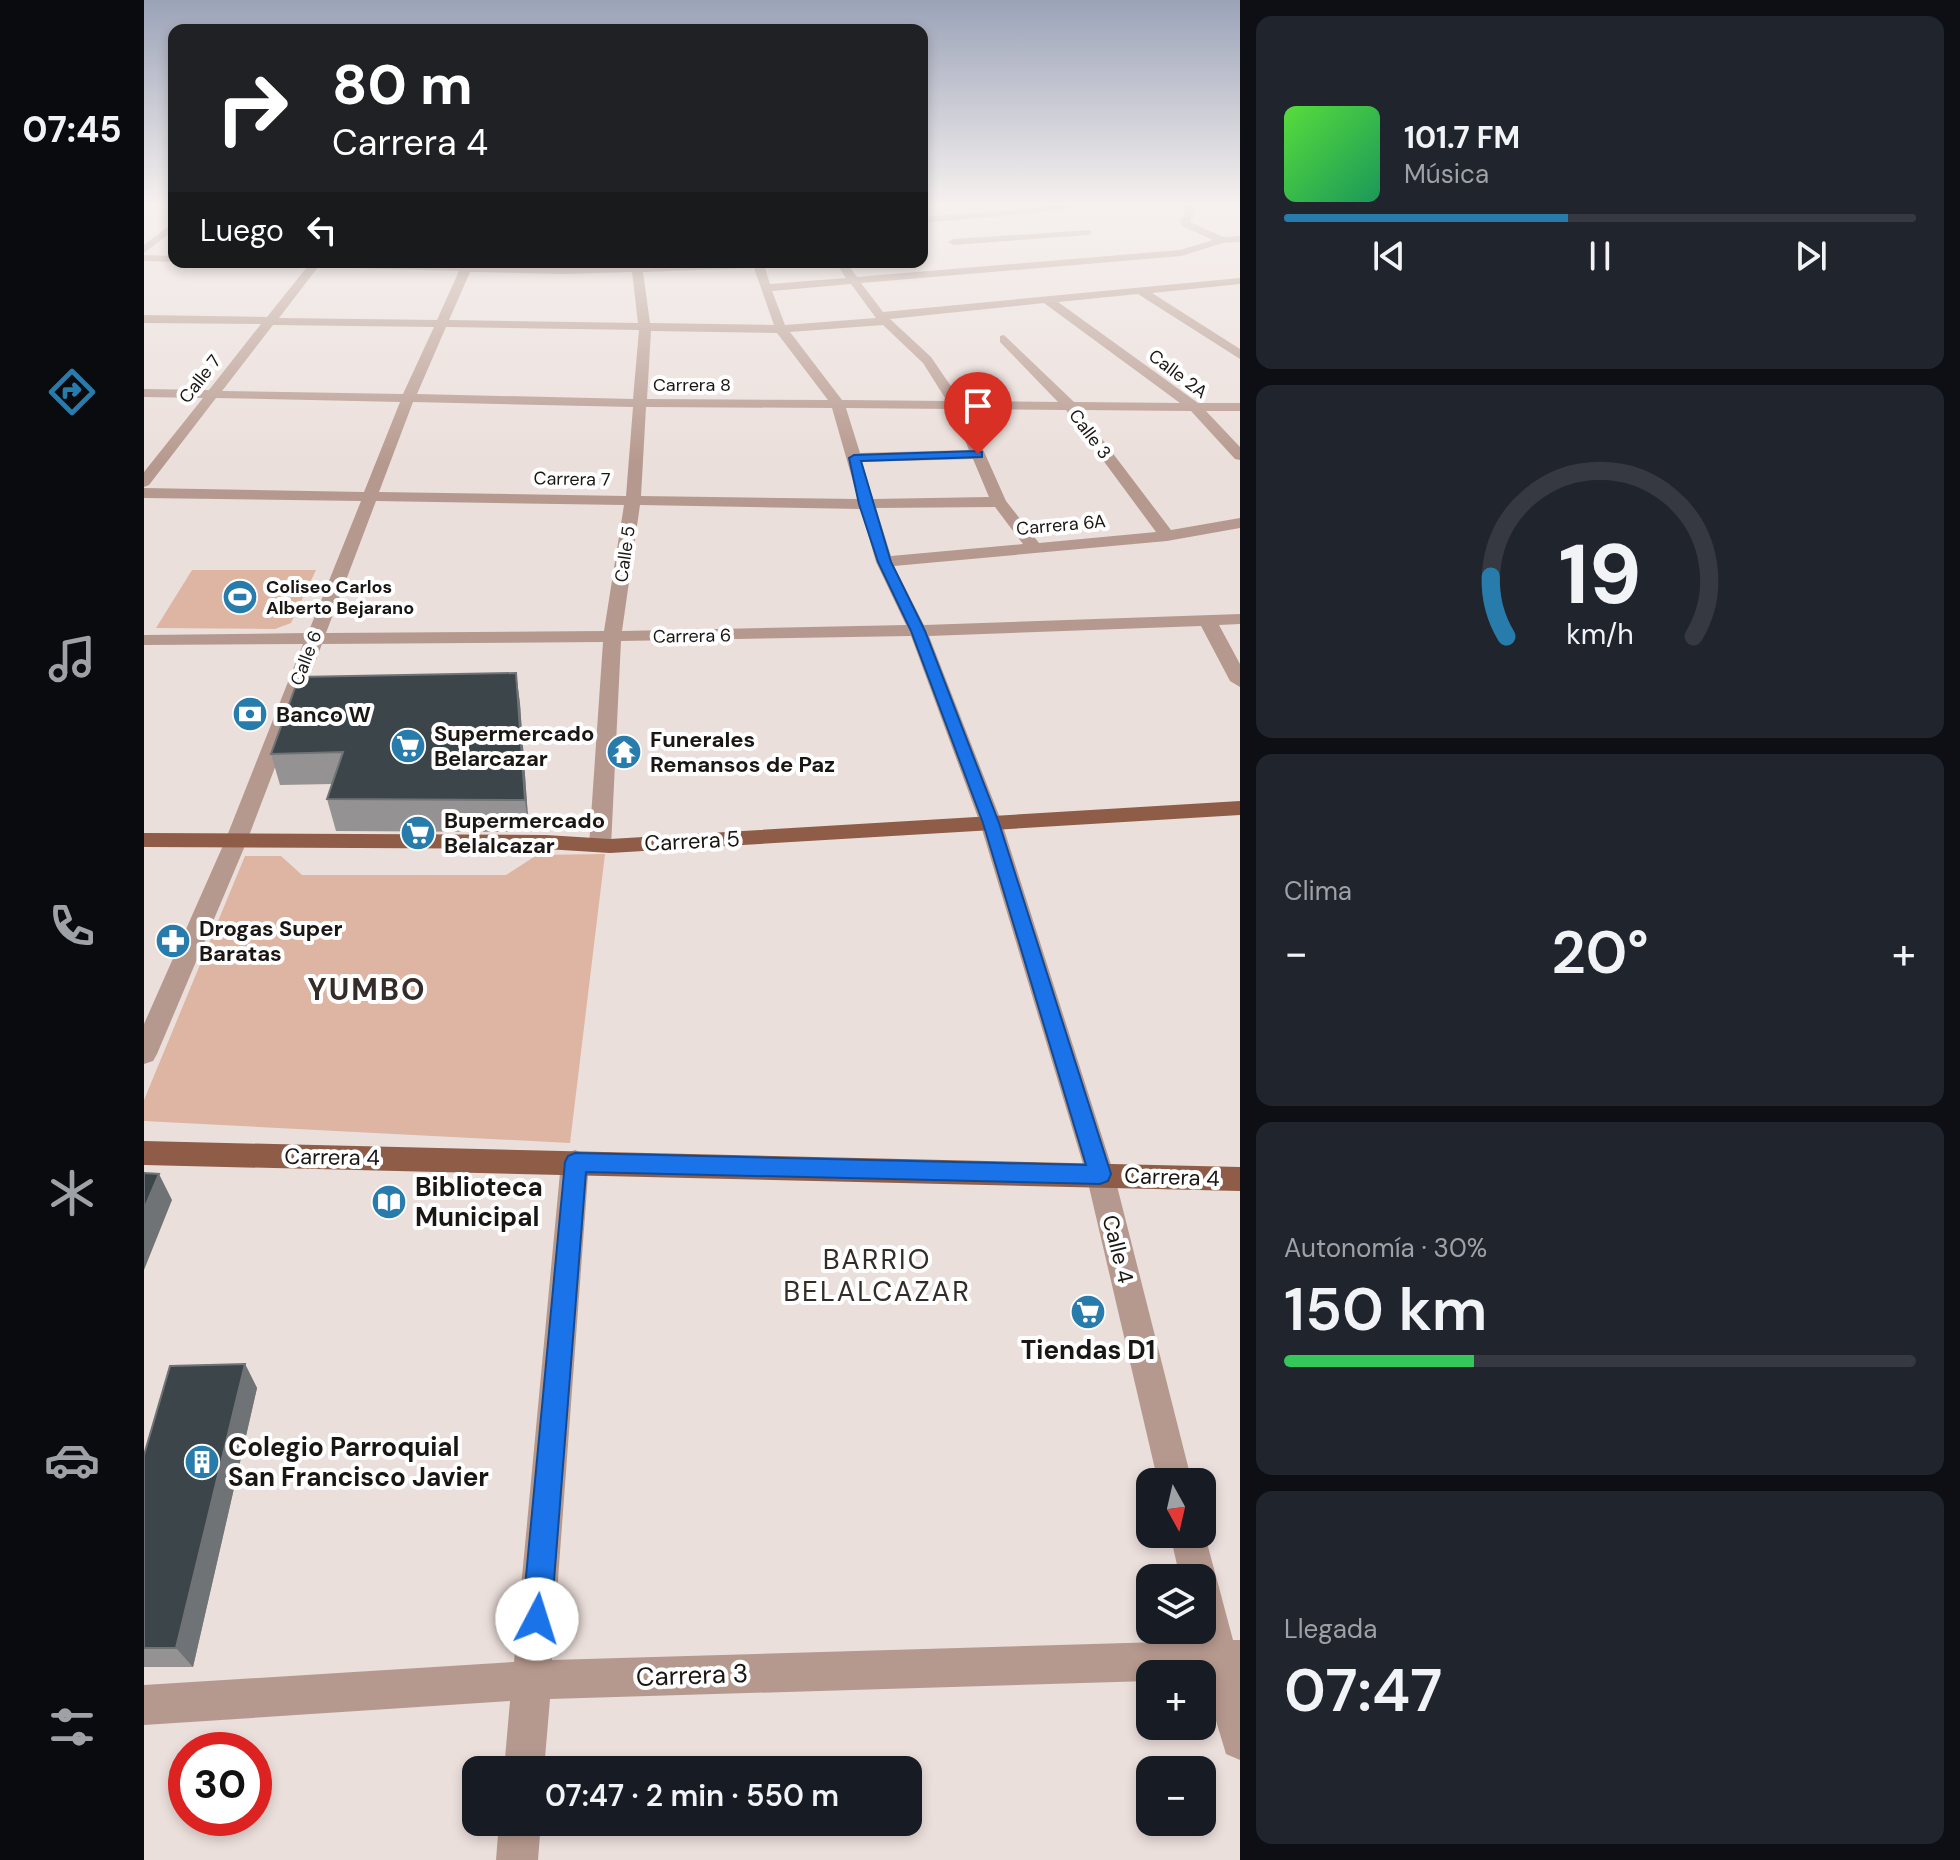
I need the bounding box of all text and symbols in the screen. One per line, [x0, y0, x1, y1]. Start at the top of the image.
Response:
text: 80 m [332, 48, 473, 121]
icon: right [200, 56, 304, 160]
text: 07:45 [22, 106, 122, 153]
text: 101.7 FM [1404, 118, 1520, 157]
text: Carrera 4 [332, 119, 488, 166]
text: Música [1404, 157, 1489, 191]
icon: left [300, 208, 344, 252]
text: Luego [200, 211, 284, 250]
icon: previous [1367, 234, 1411, 278]
icon: pause [1578, 234, 1622, 278]
icon: next [1789, 234, 1833, 278]
street label: Calle 2A [1144, 344, 1212, 404]
street label: Calle 7 [174, 350, 226, 408]
icon: directions [44, 364, 100, 420]
pin [944, 372, 1012, 454]
street label: Carrera 8 [653, 373, 731, 397]
icon: arrive [956, 384, 1000, 428]
street label: Calle 3 [1063, 404, 1117, 464]
street label: Carrera 7 [533, 466, 611, 492]
street label: Carrera 6A [1015, 509, 1107, 541]
text: 19 [1558, 520, 1642, 629]
street label: Calle 5 [609, 524, 641, 584]
place label: Coliseo Carlos Alberto Bejarano [266, 575, 414, 620]
sports icon: Coliseo Carlos Alberto Bejarano [221, 578, 259, 616]
text: km/h [1566, 616, 1634, 653]
street label: Carrera 6 [653, 623, 731, 649]
street label: Calle 6 [285, 627, 327, 689]
icon: music [44, 631, 100, 687]
bank icon: Banco W [231, 695, 269, 733]
place label: Banco W [276, 700, 371, 729]
place label: Supermercado Belarcazar [434, 719, 594, 773]
place label: Funerales Remansos de Paz [650, 725, 835, 779]
supermarket icon: Supermercado Belarcazar [389, 727, 427, 765]
temple icon: Funerales Remansos de Paz [605, 733, 643, 771]
place label: Bupermercado Belalcazar [444, 806, 605, 860]
supermarket icon: Bupermercado Belalcazar [399, 814, 437, 852]
street label: Carrera 5 [644, 824, 740, 858]
text: Clima [1284, 874, 1352, 908]
icon: phone [44, 898, 100, 954]
text: 20° [1551, 913, 1649, 992]
place label: Drogas Super Baratas [199, 914, 342, 968]
pharmacy icon: Drogas Super Baratas [154, 922, 192, 960]
text: − [1284, 924, 1308, 982]
text: + [1892, 924, 1916, 982]
district label: YUMBO [308, 970, 426, 1009]
street label: Carrera 4 [284, 1142, 380, 1172]
street label: Carrera 4 [1124, 1161, 1220, 1193]
icon: climate [44, 1165, 100, 1221]
place label: Biblioteca Municipal [415, 1170, 543, 1234]
library icon: Biblioteca Municipal [370, 1183, 408, 1221]
street label: Calle 4 [1096, 1212, 1140, 1286]
text: Autonomía · 30% [1284, 1231, 1487, 1265]
district label: BARRIO BELALCAZAR [783, 1241, 971, 1310]
text: 150 km [1284, 1270, 1487, 1349]
supermarket icon: Tiendas D1 [1069, 1293, 1107, 1331]
place label: Tiendas D1 [1021, 1333, 1155, 1367]
place label: Colegio Parroquial San Francisco Javier [228, 1430, 489, 1494]
icon: car [44, 1432, 100, 1488]
building icon: Colegio Parroquial San Francisco Javier [183, 1443, 221, 1481]
north arrow [1136, 1468, 1216, 1548]
map controls [1136, 1468, 1216, 1836]
button: layers [1136, 1564, 1216, 1644]
position arrow [495, 1577, 579, 1661]
text: Llegada [1284, 1612, 1377, 1646]
text: 07:47 [1284, 1651, 1442, 1730]
street label: Carrera 3 [635, 1656, 749, 1694]
button: + [1136, 1660, 1216, 1740]
icon: filters [44, 1699, 100, 1755]
speed limit sign: 30 [168, 1732, 272, 1836]
button: − [1136, 1756, 1216, 1836]
text: 07:47 · 2 min · 550 m [545, 1776, 839, 1815]

